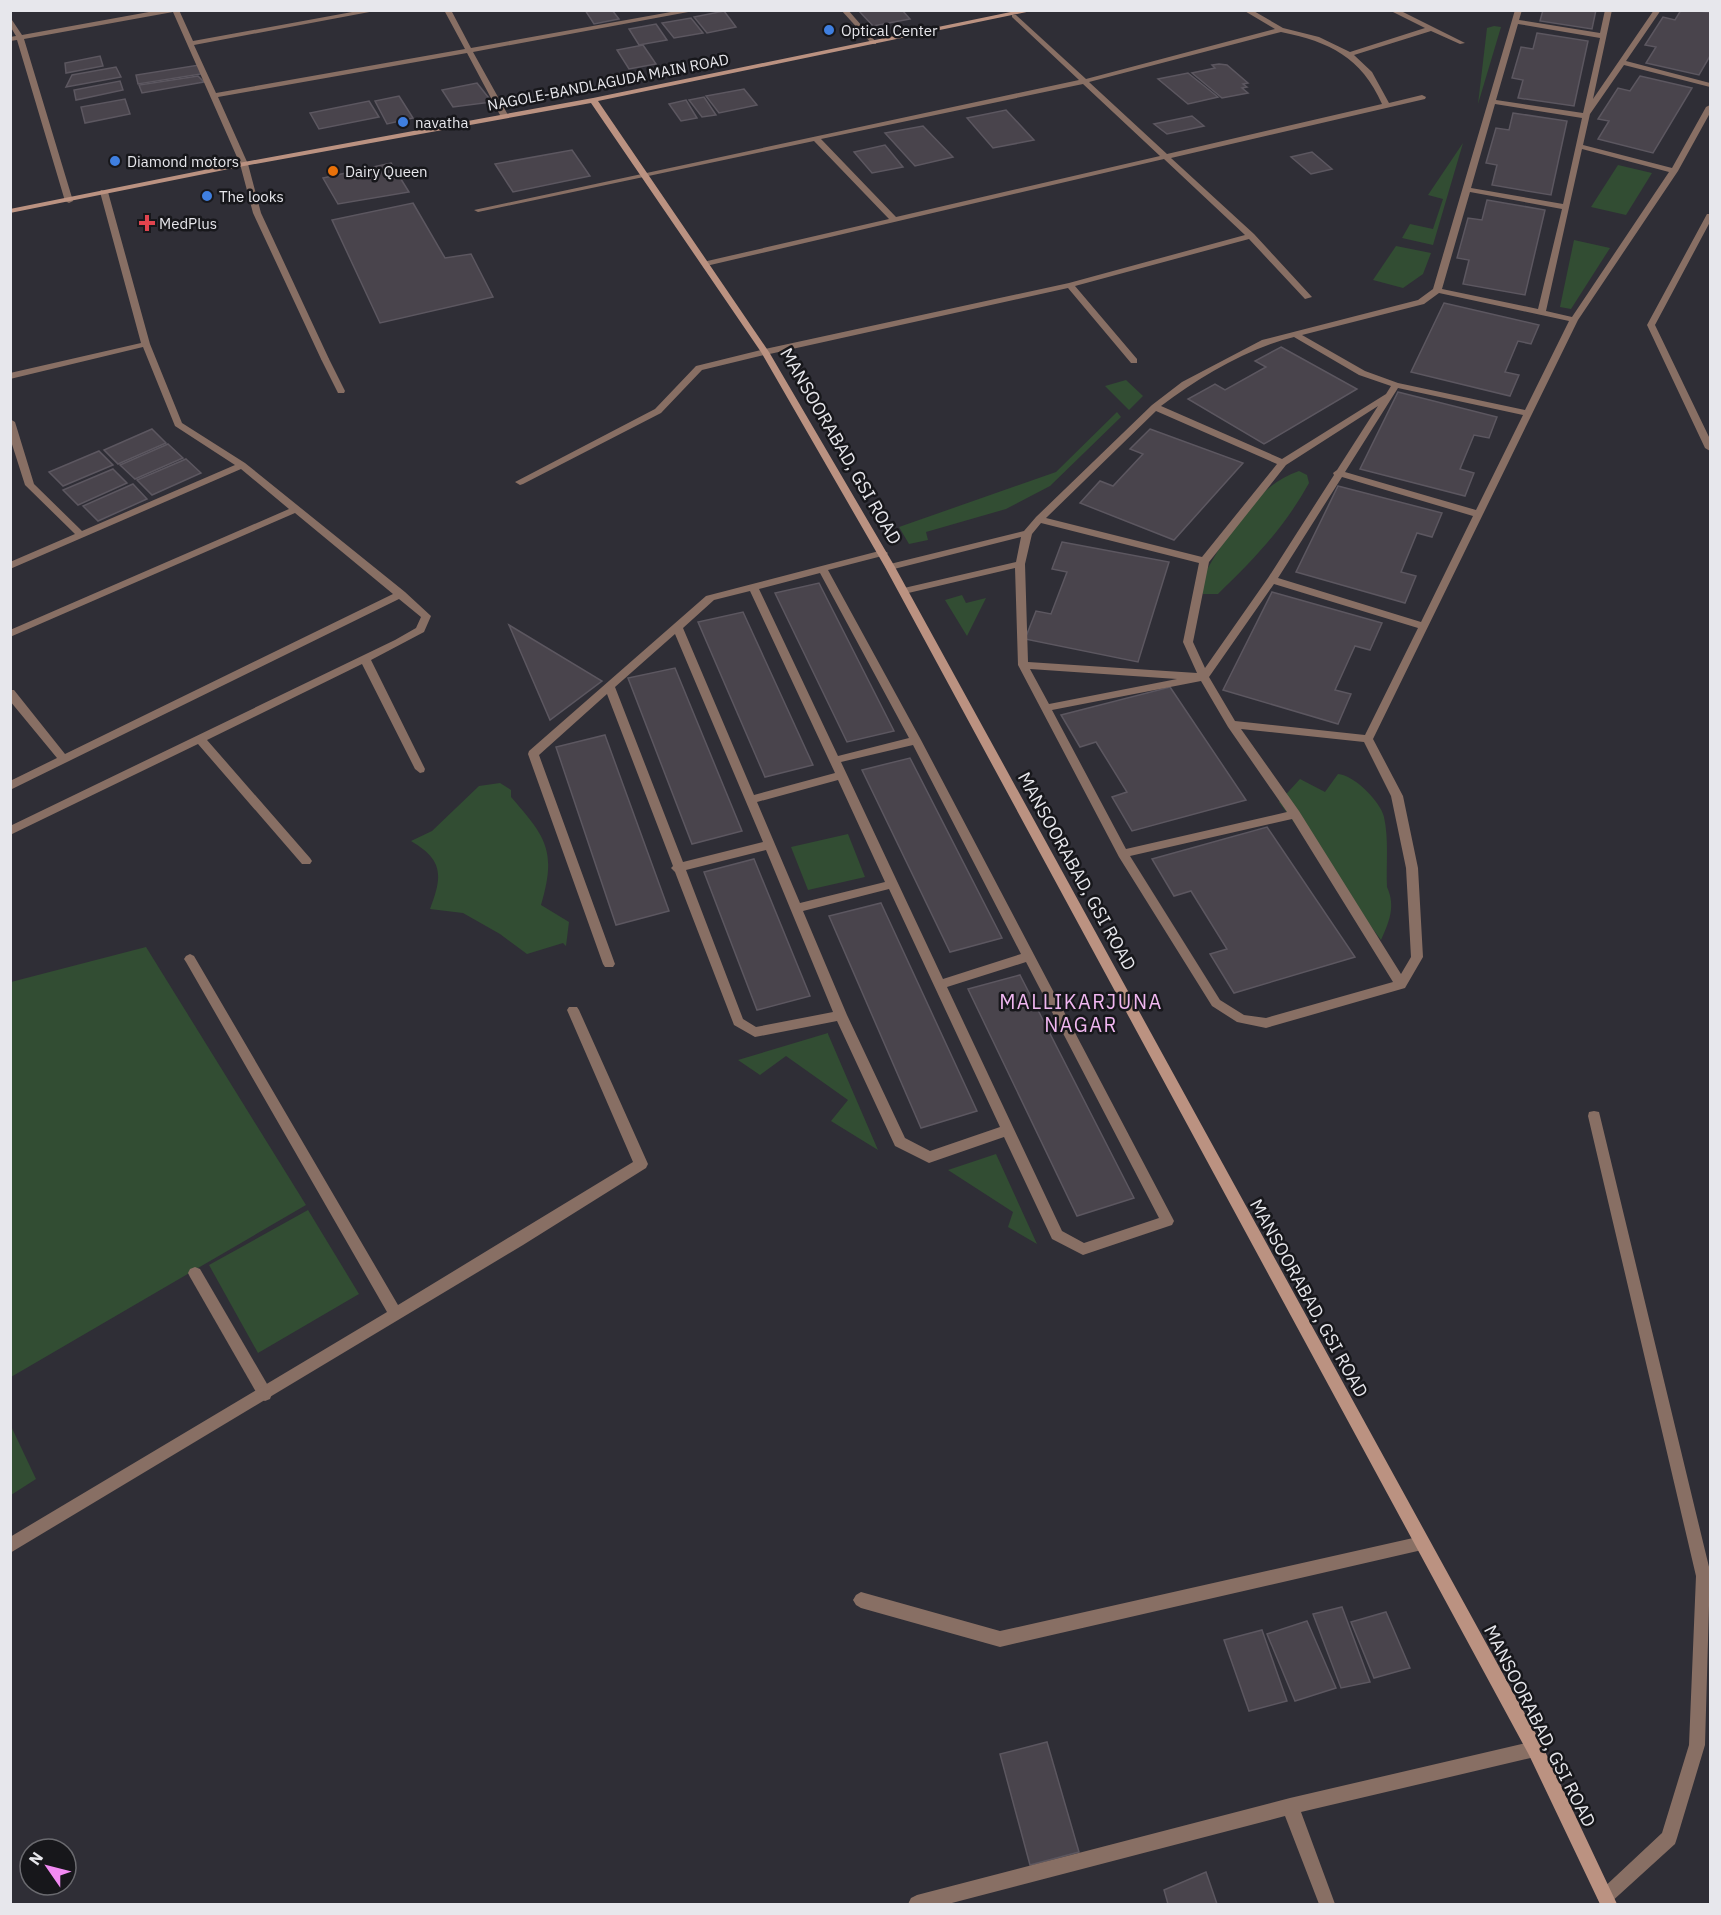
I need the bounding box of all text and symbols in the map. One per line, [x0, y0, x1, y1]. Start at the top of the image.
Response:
place label: Optical Center [841, 21, 938, 40]
marker: Optical Center [822, 23, 836, 37]
street label: NAGOLE-BANDLAGUDA MAIN ROAD [486, 49, 730, 115]
place label: navatha [415, 113, 468, 132]
marker: navatha [396, 115, 410, 129]
place label: Diamond motors [127, 152, 239, 171]
marker: Diamond motors [108, 154, 122, 168]
place label: Dairy Queen [345, 162, 428, 181]
marker: Dairy Queen [326, 164, 340, 178]
place label: The looks [219, 187, 284, 206]
marker: The looks [200, 189, 214, 203]
place label: MedPlus [159, 214, 217, 233]
marker: MedPlus [140, 216, 154, 230]
street label: MANSOORABAD, GSI ROAD [775, 343, 907, 549]
street label: MANSOORABAD, GSI ROAD [1013, 768, 1141, 974]
district label: MALLIKARJUNA NAGAR [999, 988, 1163, 1038]
street label: MANSOORABAD, GSI ROAD [1245, 1195, 1373, 1401]
street label: MANSOORABAD, GSI ROAD [1479, 1621, 1601, 1831]
north arrow [18, 1837, 78, 1897]
text: N [24, 1848, 47, 1869]

